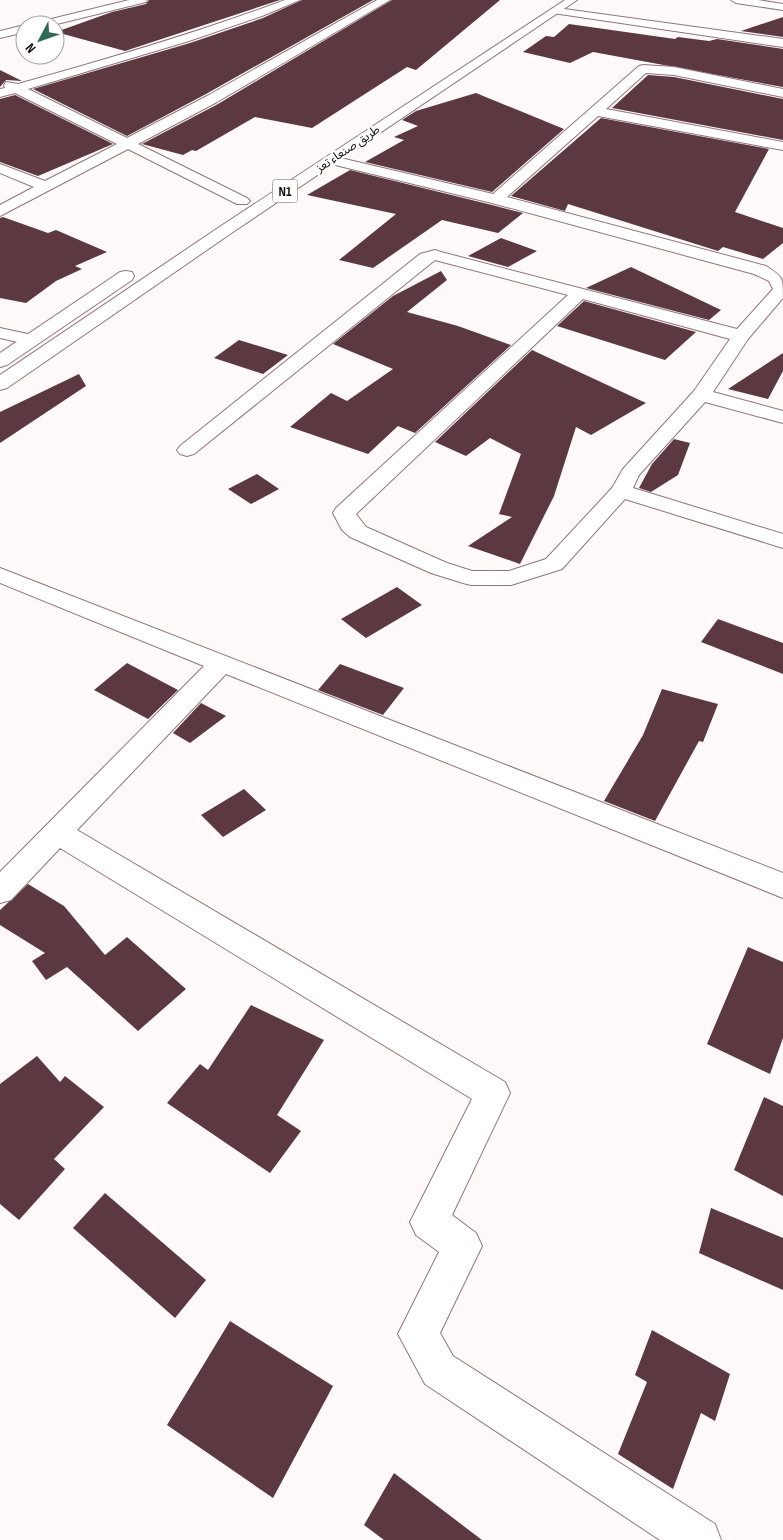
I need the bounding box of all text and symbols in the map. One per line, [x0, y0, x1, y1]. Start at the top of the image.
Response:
north arrow [15, 15, 65, 65]
text: N [22, 40, 39, 57]
street label: طريق صنعاء تعز [312, 122, 383, 176]
road number: N1 [272, 180, 298, 202]

